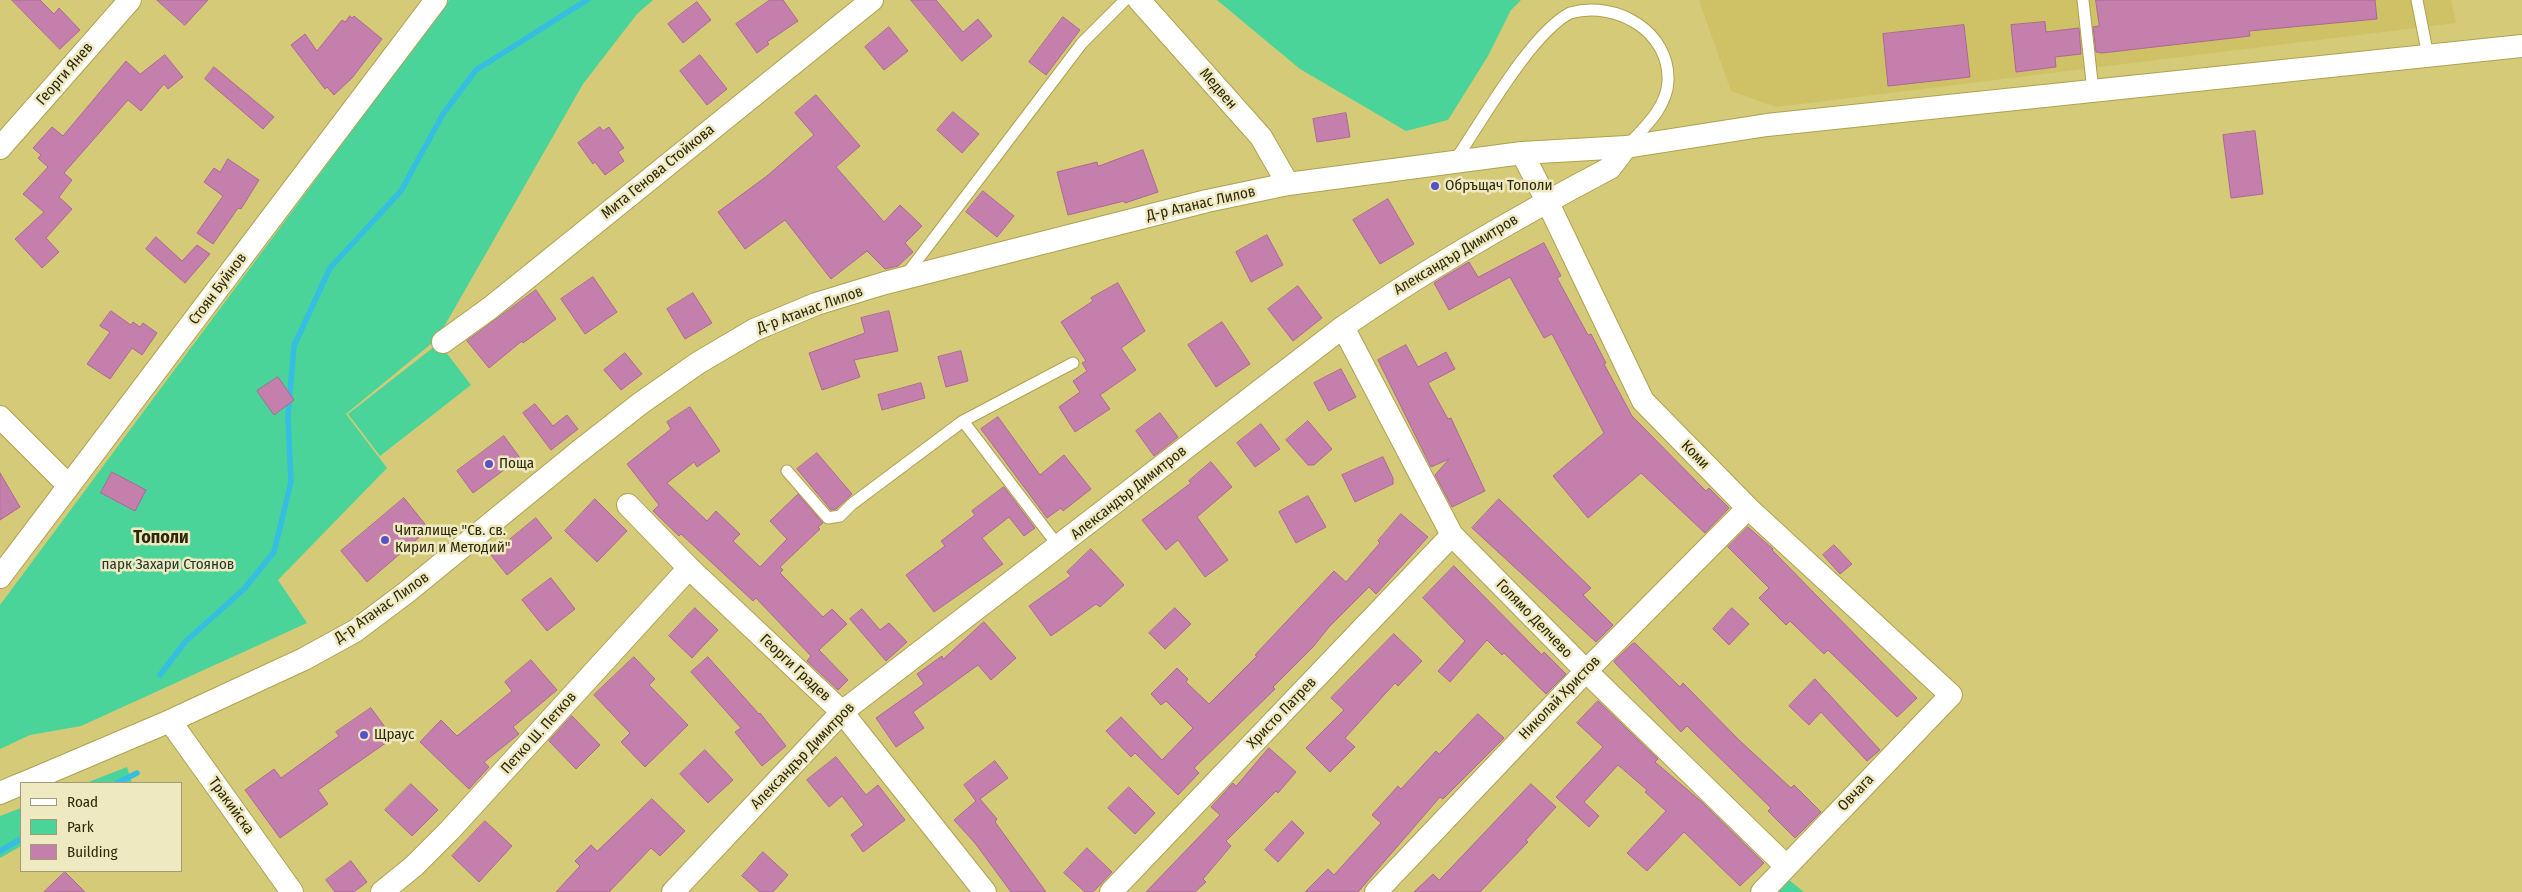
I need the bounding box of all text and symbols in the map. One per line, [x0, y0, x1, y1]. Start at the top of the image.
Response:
street label: Георги Янев [33, 39, 97, 109]
street label: Медвен [1195, 65, 1241, 113]
street label: Мита Генова Стойкова [598, 121, 718, 223]
place label: Обръщач Тополи [1445, 177, 1552, 195]
marker: Обръщач Тополи [1429, 180, 1441, 192]
street label: Д-р Атанас Лилов [1145, 183, 1257, 225]
street label: Александър Димитров [1391, 211, 1521, 299]
street label: Стоян Буйнов [185, 250, 251, 328]
street label: Д-р Атанас Лилов [755, 283, 865, 337]
street label: Коми [1677, 437, 1713, 473]
street label: Александър Димитров [1068, 442, 1190, 544]
place label: Поща [499, 455, 534, 473]
marker: Поща [483, 458, 495, 470]
place label: Читалище "Св. св. Кирил и Методий" [395, 522, 510, 557]
district label: Тополи [133, 527, 189, 549]
marker: Читалище "Св. св. Кирил и Методий" [379, 534, 391, 546]
park label: парк Захари Стоянов [102, 556, 234, 574]
street label: Д-р Атанас Лилов [331, 569, 433, 647]
street label: Голямо Делчево [1492, 576, 1576, 662]
street label: Георги Градев [756, 631, 834, 705]
street label: Николай Христов [1516, 652, 1604, 744]
street label: Христо Патрев [1244, 674, 1320, 752]
street label: Петко Ш. Петков [497, 688, 581, 778]
street label: Александър Димитров [747, 699, 859, 813]
place label: Щраус [374, 726, 414, 744]
marker: Щраус [358, 729, 370, 741]
street label: Овчага [1834, 771, 1878, 815]
street label: Тракийска [204, 774, 258, 838]
legend [20, 782, 182, 872]
text: Road [67, 793, 98, 811]
text: Park [67, 818, 94, 836]
text: Building [67, 843, 118, 861]

